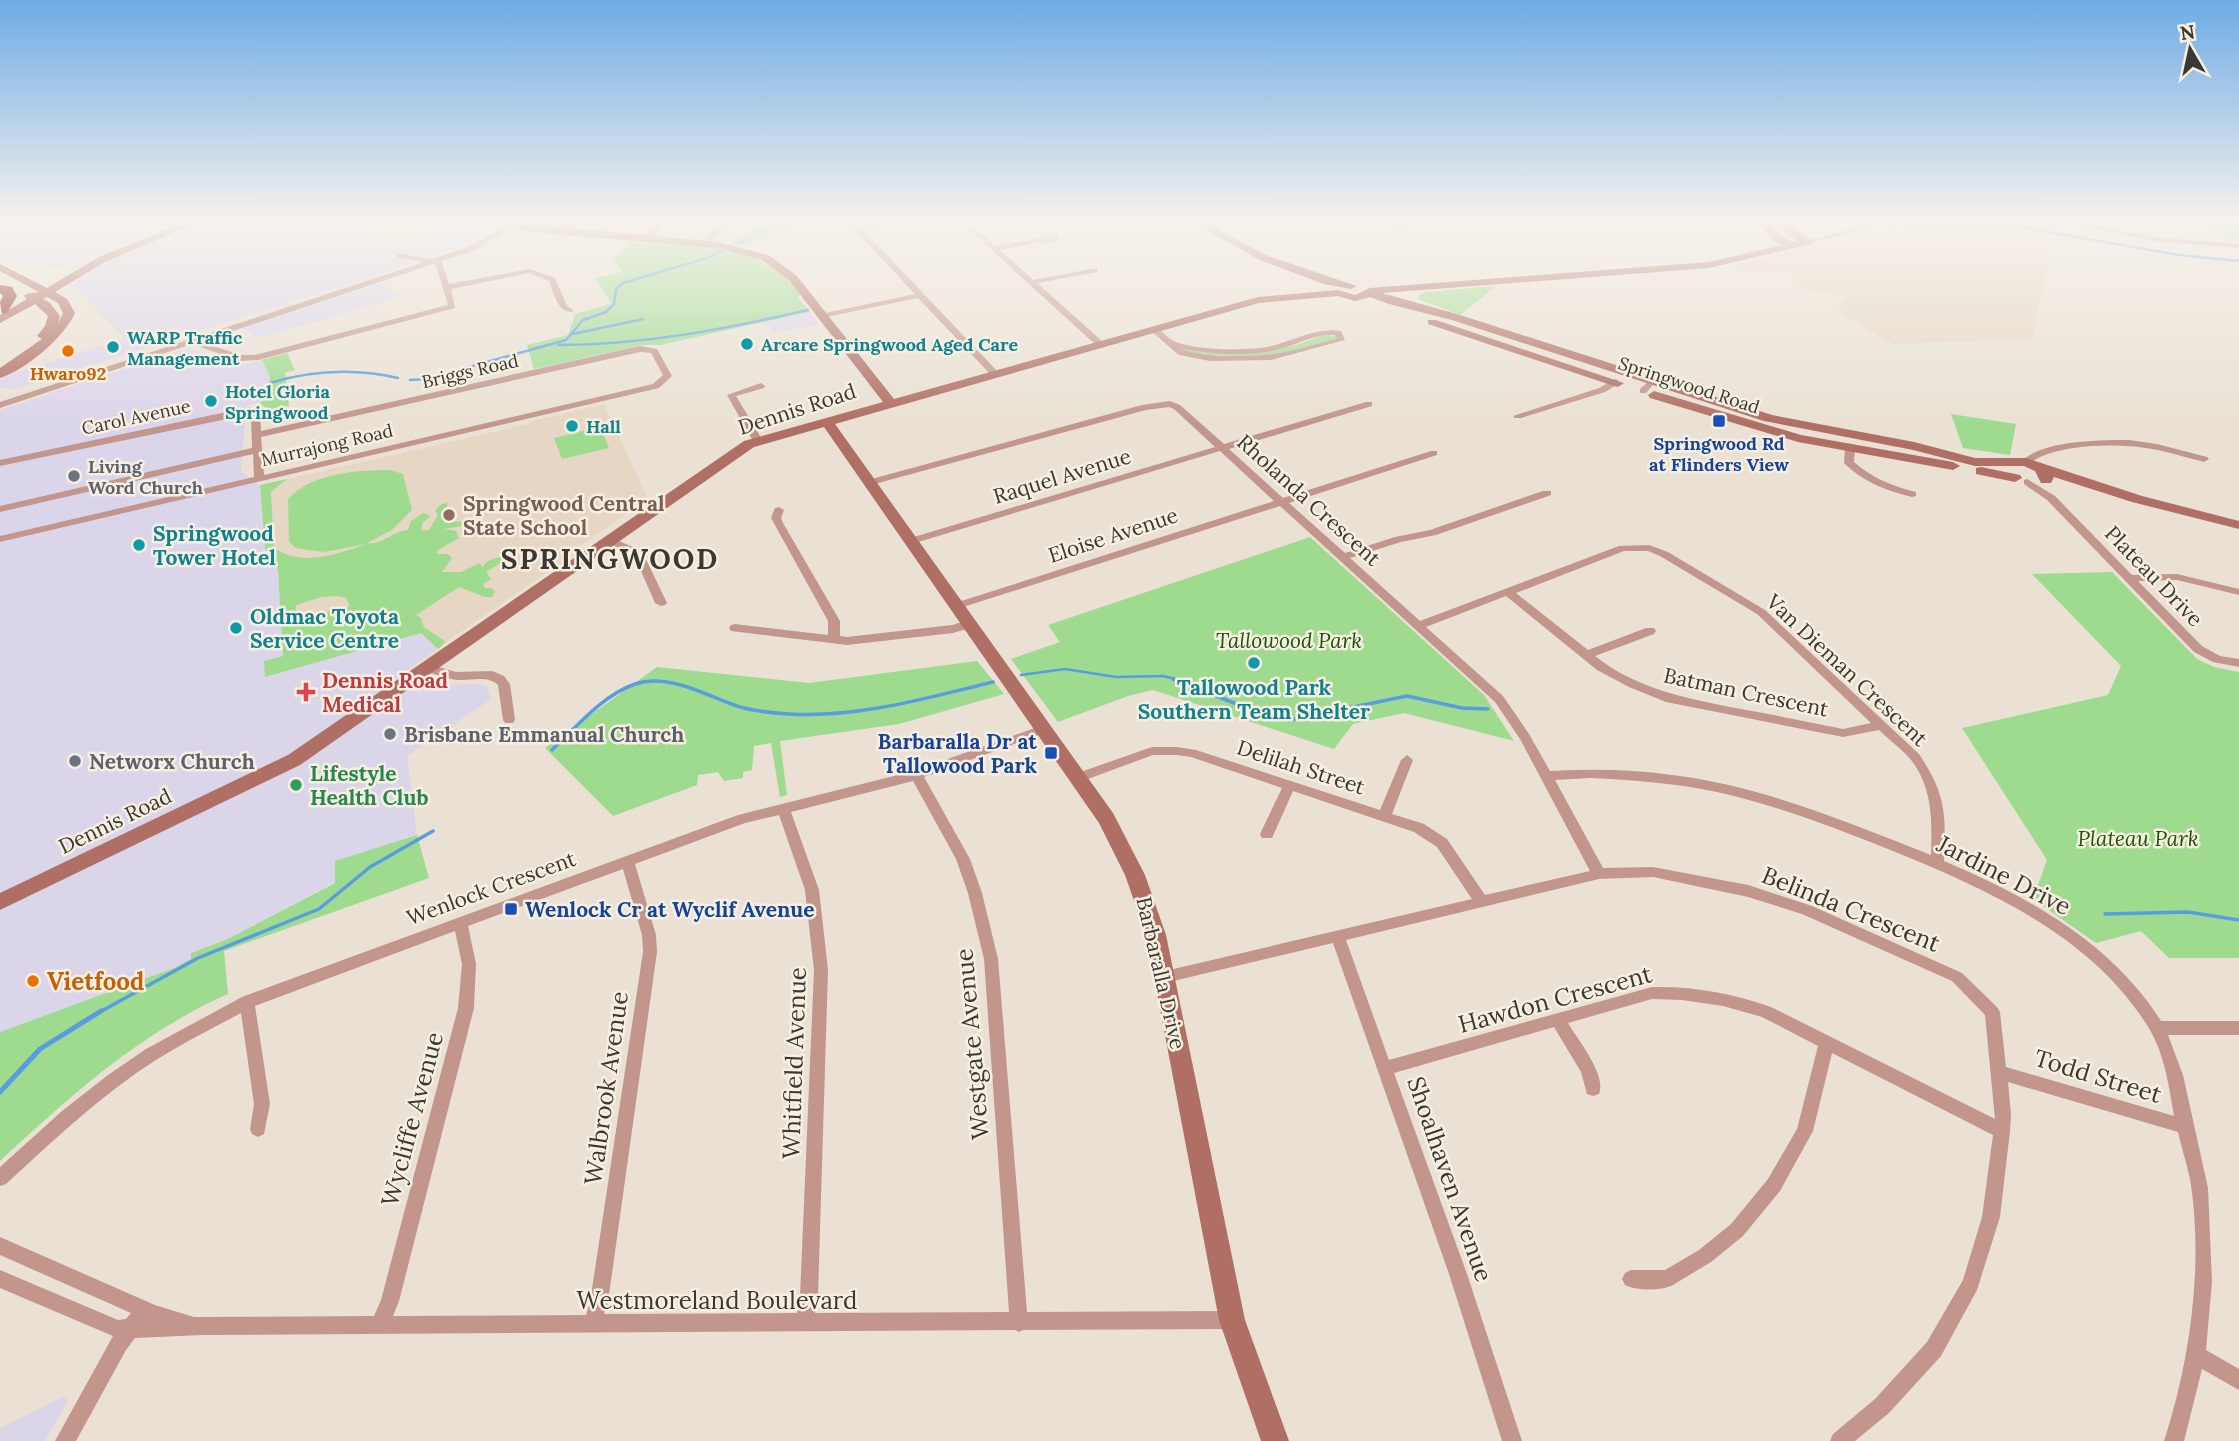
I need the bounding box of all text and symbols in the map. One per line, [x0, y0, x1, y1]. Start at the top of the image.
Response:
north arrow [2155, 14, 2225, 84]
text: N [2178, 19, 2197, 45]
place label: WARP Traffic Management [127, 326, 243, 370]
place label: Arcare Springwood Aged Care [761, 333, 1019, 356]
marker: Arcare Springwood Aged Care [739, 336, 755, 352]
marker: WARP Traffic Management [105, 339, 121, 355]
marker: Hwaro92 [60, 343, 76, 359]
street label: Briggs Road [419, 349, 521, 393]
street label: Springwood Road [1615, 351, 1763, 419]
place label: Hwaro92 [30, 362, 106, 385]
street label: Dennis Road [735, 377, 859, 441]
place label: Hotel Gloria Springwood [225, 380, 331, 424]
marker: Hotel Gloria Springwood [203, 393, 219, 409]
street label: Carol Avenue [79, 394, 193, 440]
marker: Springwood Rd at Flinders View [1711, 413, 1727, 429]
place label: Hall [586, 415, 621, 438]
marker: Hall [564, 418, 580, 434]
street label: Murrajong Road [259, 419, 395, 471]
street label: Rholanda Crescent [1232, 428, 1387, 572]
place label: Springwood Rd at Flinders View [1649, 432, 1789, 476]
street label: Raquel Avenue [990, 442, 1134, 510]
place label: Living Word Church [88, 455, 203, 499]
marker: Living Word Church [66, 468, 82, 484]
place label: Springwood Central State School [463, 490, 665, 541]
street label: Eloise Avenue [1045, 501, 1181, 569]
marker: Springwood Central State School [441, 507, 457, 523]
place label: Springwood Tower Hotel [153, 520, 276, 571]
street label: Plateau Drive [2099, 520, 2209, 632]
marker: Springwood Tower Hotel [131, 537, 147, 553]
district label: SPRINGWOOD [501, 541, 719, 577]
street label: Van Dieman Crescent [1760, 587, 1934, 752]
place label: Oldmac Toyota Service Centre [250, 603, 399, 654]
marker: Oldmac Toyota Service Centre [228, 620, 244, 636]
park label: Tallowood Park [1216, 627, 1362, 654]
marker: Tallowood Park Southern Team Shelter [1246, 655, 1262, 671]
street label: Batman Crescent [1661, 661, 1832, 723]
place label: Dennis Road Medical [322, 667, 448, 718]
place label: Tallowood Park Southern Team Shelter [1138, 674, 1370, 725]
marker: Dennis Road Medical [296, 682, 316, 702]
place label: Brisbane Emmanual Church [404, 721, 684, 748]
marker: Brisbane Emmanual Church [382, 726, 398, 742]
place label: Barbaralla Dr at Tallowood Park [878, 728, 1038, 779]
street label: Delilah Street [1234, 734, 1369, 801]
marker: Barbaralla Dr at Tallowood Park [1043, 745, 1059, 761]
place label: Networx Church [89, 748, 255, 775]
marker: Networx Church [67, 753, 83, 769]
place label: Lifestyle Health Club [310, 760, 428, 811]
marker: Lifestyle Health Club [288, 777, 304, 793]
street label: Dennis Road [54, 782, 176, 860]
park label: Plateau Park [2077, 825, 2199, 852]
street label: Jardine Drive [1931, 828, 2076, 922]
street label: Wenlock Crescent [403, 845, 580, 931]
street label: Belinda Crescent [1757, 859, 1945, 959]
street label: Barbaralla Drive [1130, 894, 1192, 1052]
place label: Wenlock Cr at Wyclif Avenue [525, 896, 815, 923]
marker: Wenlock Cr at Wyclif Avenue [503, 901, 519, 917]
street label: Westgate Avenue [948, 947, 996, 1141]
street label: Hawdon Crescent [1455, 958, 1656, 1040]
place label: Vietfood [47, 966, 144, 997]
street label: Whitfield Avenue [775, 967, 813, 1159]
marker: Vietfood [25, 973, 41, 989]
street label: Walbrook Avenue [577, 989, 635, 1187]
street label: Wycliffe Avenue [374, 1029, 450, 1209]
street label: Todd Street [2031, 1042, 2166, 1110]
street label: Shoalhaven Avenue [1400, 1072, 1500, 1286]
street label: Westmoreland Boulevard [577, 1285, 857, 1316]

